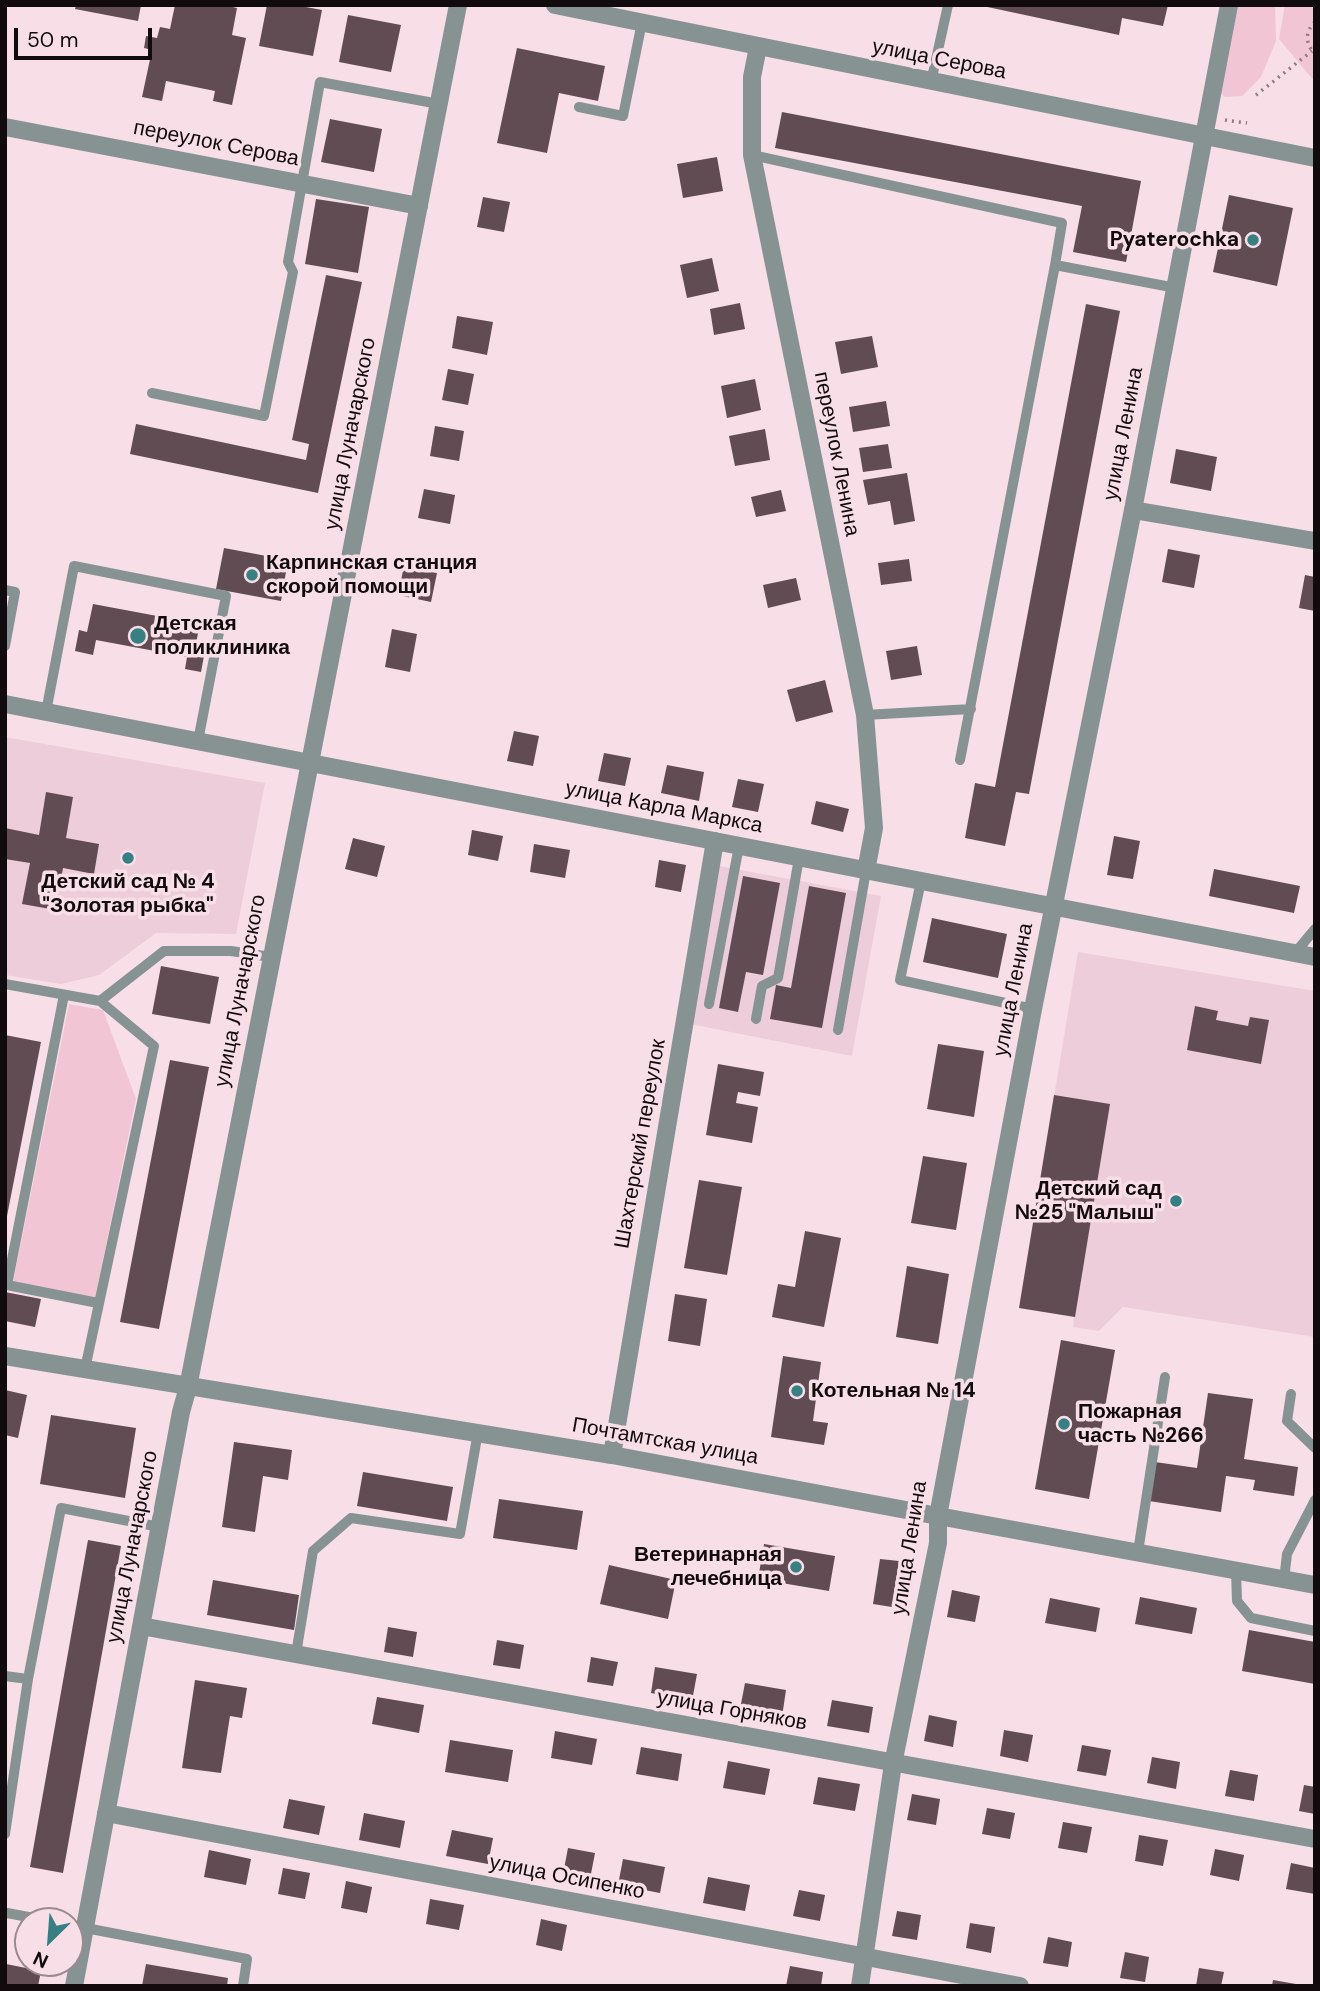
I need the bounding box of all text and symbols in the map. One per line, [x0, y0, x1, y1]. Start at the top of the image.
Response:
scale bar [18, 14, 156, 58]
text: 50 m [27, 26, 78, 54]
street label: улица Серова [870, 35, 1008, 85]
street label: переулок Серова [131, 116, 301, 172]
place label: Pyaterochka [1110, 227, 1239, 253]
marker: Pyaterochka [1245, 232, 1261, 248]
street label: улица Луначарского [320, 336, 382, 532]
street label: улица Ленина [1099, 365, 1149, 503]
street label: переулок Ленина [808, 370, 864, 538]
place label: Карпинская станция скорой помощи [266, 550, 477, 600]
marker: Карпинская станция скорой помощи [244, 567, 260, 583]
place label: Детская поликлиника [154, 611, 290, 661]
marker: Детская поликлиника [128, 626, 148, 646]
street label: улица Карла Маркса [563, 777, 765, 839]
marker: Детский сад № 4 "Золотая рыбка" [120, 850, 136, 866]
place label: Детский сад № 4 "Золотая рыбка" [41, 869, 215, 919]
street label: улица Луначарского [210, 893, 272, 1089]
street label: улица Ленина [989, 921, 1039, 1059]
street label: Шахтерский переулок [610, 1037, 672, 1251]
place label: Детский сад №25 "Малыш" [1015, 1176, 1162, 1226]
marker: Детский сад №25 "Малыш" [1168, 1193, 1184, 1209]
place label: Котельная № 14 [811, 1378, 976, 1404]
marker: Котельная № 14 [789, 1383, 805, 1399]
place label: Пожарная часть №266 [1078, 1399, 1204, 1449]
street label: Почтамтская улица [570, 1413, 760, 1471]
marker: Пожарная часть №266 [1056, 1416, 1072, 1432]
street label: улица Луначарского [102, 1449, 164, 1645]
street label: улица Ленина [887, 1479, 933, 1617]
place label: Ветеринарная лечебница [634, 1542, 782, 1592]
marker: Ветеринарная лечебница [788, 1559, 804, 1575]
street label: улица Горняков [655, 1685, 809, 1737]
street label: улица Осипенко [487, 1851, 647, 1905]
north arrow [14, 1907, 84, 1977]
text: N [29, 1945, 52, 1974]

